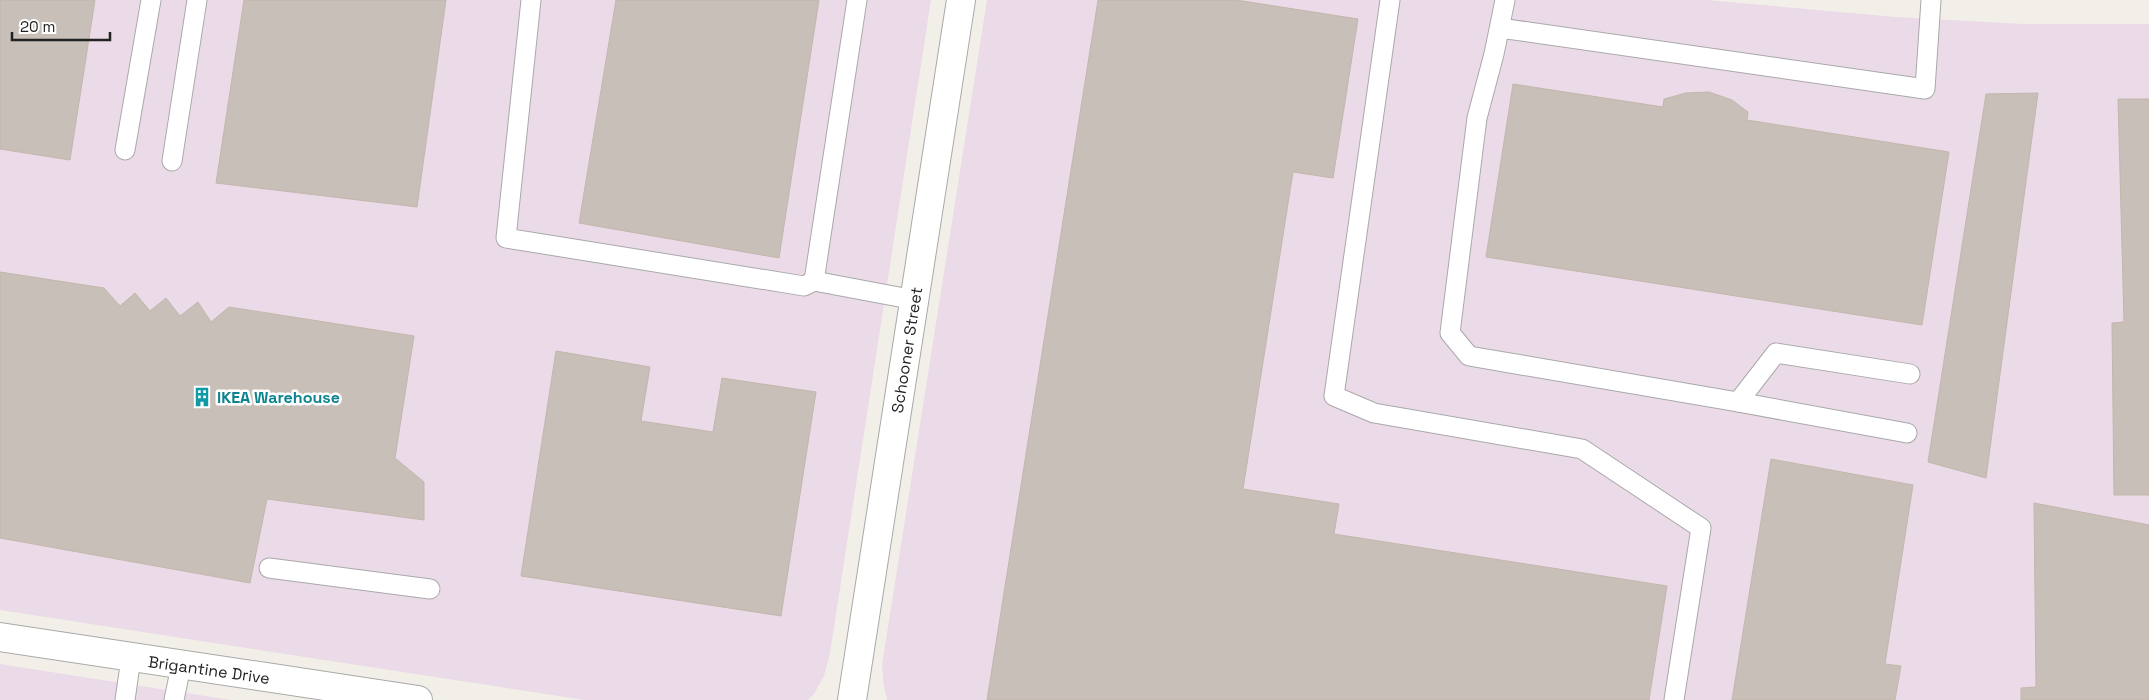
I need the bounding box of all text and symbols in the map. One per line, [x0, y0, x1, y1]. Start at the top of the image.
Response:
scale bar [12, 10, 110, 42]
text: 20 m [20, 17, 55, 36]
street label: Schooner Street [887, 286, 927, 414]
building icon: IKEA Warehouse [191, 386, 213, 408]
place label: IKEA Warehouse [217, 387, 340, 408]
street label: Brigantine Drive [147, 651, 271, 689]

